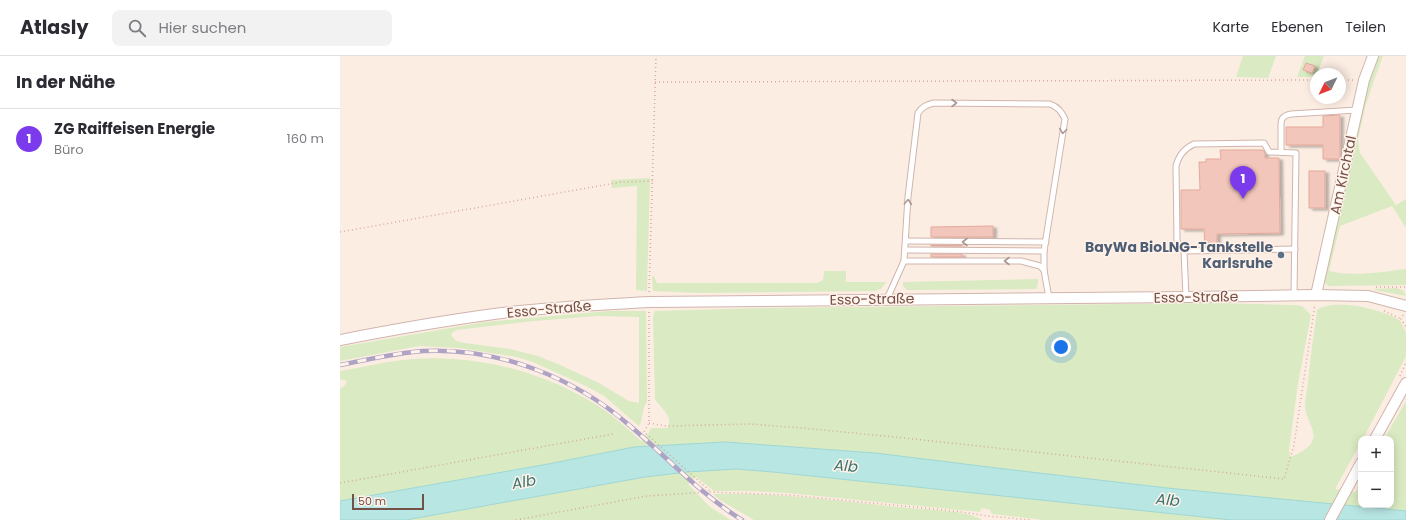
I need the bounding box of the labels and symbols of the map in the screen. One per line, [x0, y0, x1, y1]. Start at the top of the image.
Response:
north arrow [1310, 68, 1346, 104]
one-way arrow [951, 99, 957, 108]
one-way arrow [1059, 128, 1068, 134]
street label: Am Kirchtal [1325, 134, 1361, 216]
pin: 1 [1230, 166, 1256, 199]
one-way arrow [903, 199, 912, 205]
place label: BayWa BioLNG-Tankstelle Karlsruhe [1085, 237, 1273, 273]
one-way arrow [962, 238, 968, 246]
marker: BayWa BioLNG-Tankstelle Karlsruhe [1276, 250, 1286, 260]
one-way arrow [1004, 257, 1010, 265]
street label: Esso-Straße [1153, 286, 1239, 308]
street label: Esso-Straße [829, 288, 915, 310]
street label: Esso-Straße [506, 295, 592, 323]
your location [1051, 337, 1071, 357]
water label: Alb [832, 454, 859, 477]
water label: Alb [509, 469, 538, 494]
water label: Alb [1154, 488, 1181, 511]
scale bar [352, 492, 424, 511]

